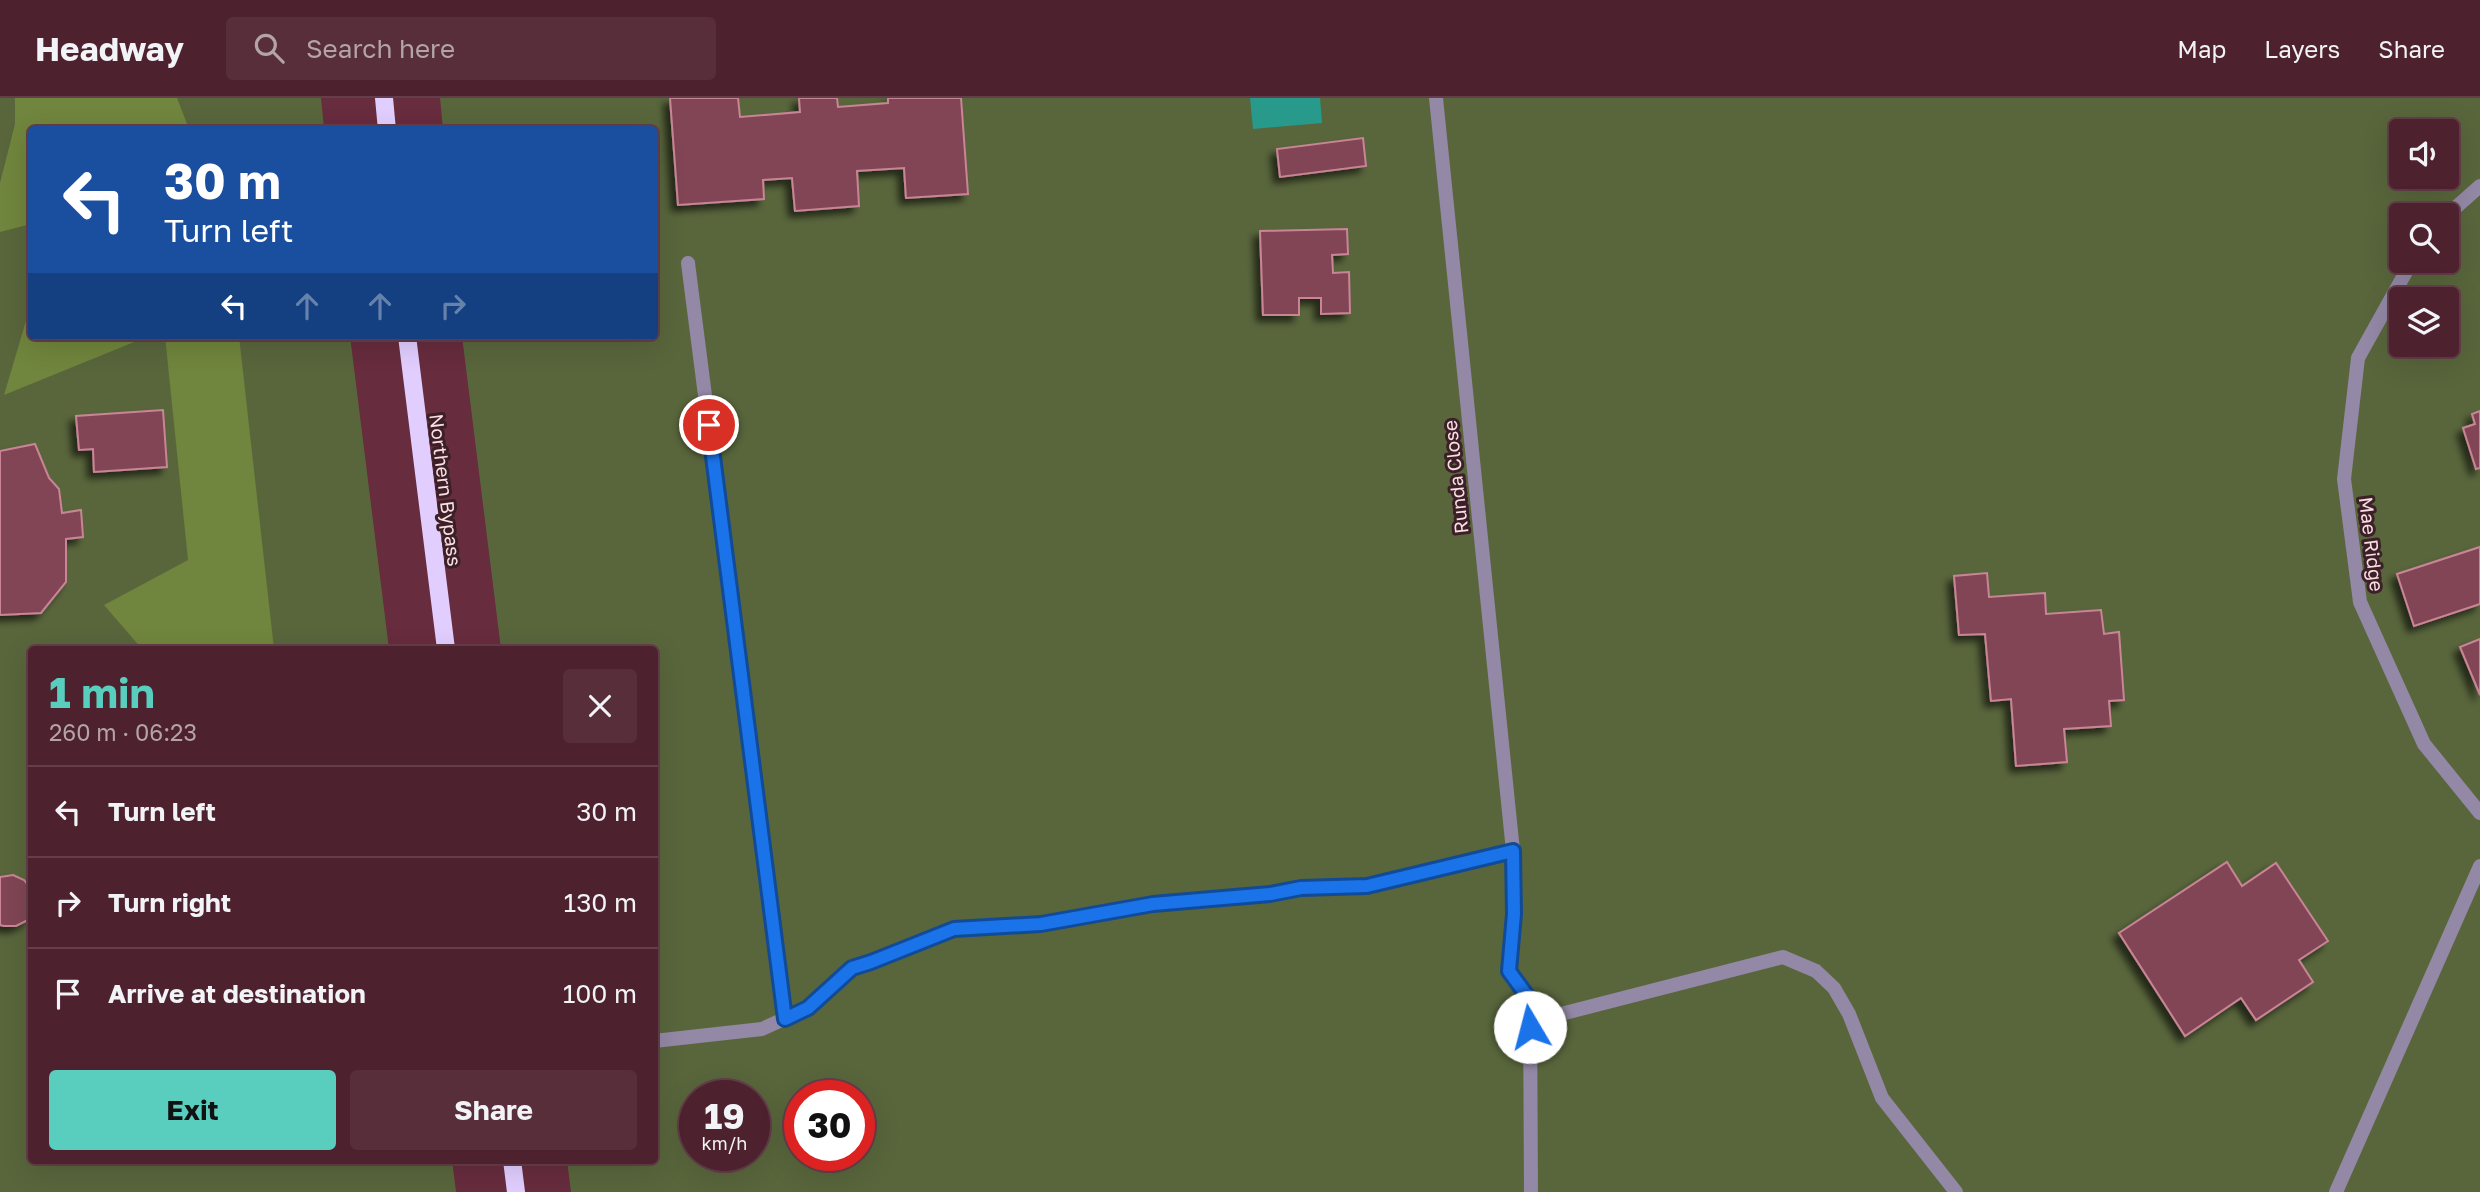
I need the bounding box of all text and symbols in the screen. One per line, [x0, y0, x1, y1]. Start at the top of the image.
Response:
search box [226, 17, 716, 80]
text: Headway [35, 29, 184, 68]
icon: search [250, 29, 288, 67]
text: Search here [306, 33, 455, 64]
text: Map [2177, 34, 2226, 63]
text: Layers [2264, 34, 2340, 63]
text: Share [2378, 34, 2445, 63]
map controls [2389, 119, 2459, 357]
button: sound [2389, 119, 2459, 189]
text: 30 m [164, 151, 281, 210]
icon: left [49, 154, 140, 245]
button: search [2389, 203, 2459, 273]
text: Turn left [164, 211, 293, 249]
icon: left [215, 287, 253, 325]
icon: ahead [288, 287, 326, 325]
icon: ahead [361, 287, 399, 325]
icon: right [434, 287, 472, 325]
button: layers [2389, 287, 2459, 357]
pin [679, 395, 739, 455]
icon: arrive [690, 406, 728, 444]
street label: Northern Bypass [425, 412, 467, 568]
street label: Runda Close [1438, 419, 1472, 535]
street label: Mae Ridge [2355, 495, 2389, 593]
text: 1 min [49, 667, 155, 717]
button: close [563, 669, 637, 743]
text: 260 m · 06:23 [49, 718, 197, 746]
icon: left [49, 793, 87, 831]
text: Turn left [108, 796, 216, 827]
text: 30 m [576, 796, 637, 827]
icon: right [49, 884, 87, 922]
text: Turn right [108, 887, 231, 918]
text: 130 m [564, 887, 637, 918]
icon: arrive [49, 975, 87, 1013]
text: Arrive at destination [108, 978, 366, 1009]
text: 100 m [563, 978, 637, 1009]
position arrow [1493, 990, 1567, 1064]
button: Exit [49, 1070, 336, 1150]
button: Share [350, 1070, 637, 1150]
speed limit sign: 30 [784, 1080, 875, 1171]
text: 19 [704, 1095, 745, 1137]
text: km/h [702, 1132, 747, 1154]

